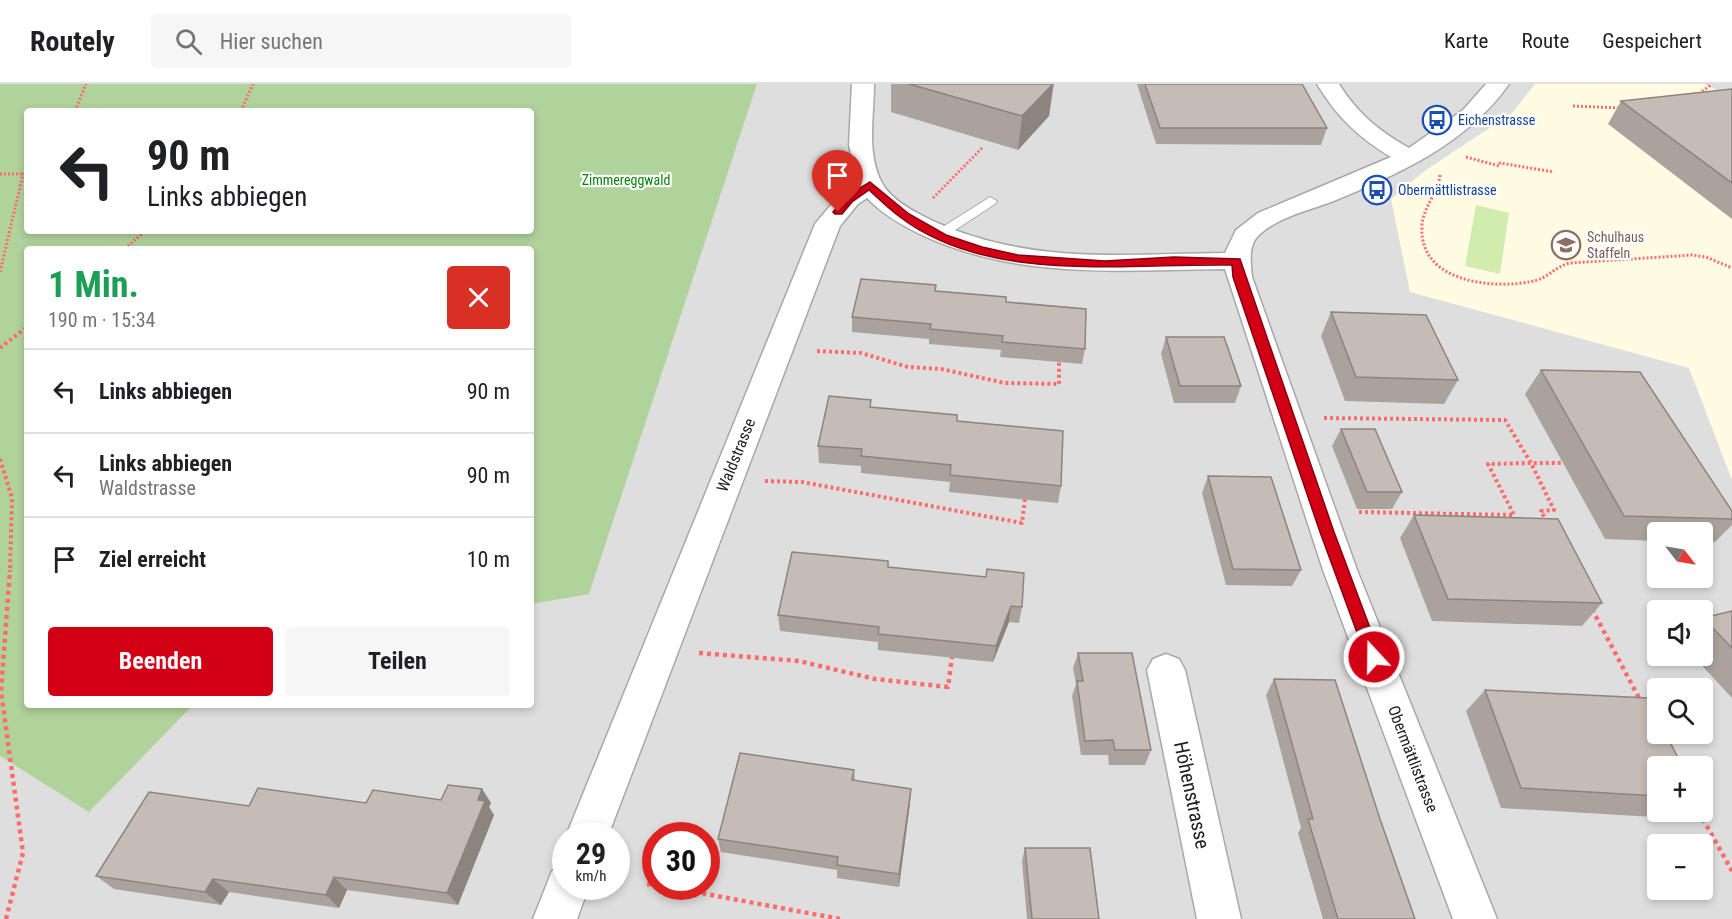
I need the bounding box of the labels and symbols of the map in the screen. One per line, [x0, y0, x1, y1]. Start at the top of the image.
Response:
bus stop icon: Eichenstrasse [1421, 104, 1453, 136]
place label: Eichenstrasse [1458, 112, 1536, 128]
pin [812, 150, 863, 212]
park label: Zimmereggwald [582, 172, 670, 188]
bus stop icon: Obermättlistrasse [1361, 174, 1393, 206]
place label: Obermättlistrasse [1398, 182, 1497, 198]
school or university icon: Schulhaus Staffeln [1550, 229, 1582, 261]
place label: Schulhaus Staffeln [1587, 229, 1644, 261]
street label: Waldstrasse [713, 415, 759, 495]
north arrow [1647, 522, 1713, 588]
position arrow [1342, 625, 1406, 689]
street label: Obermättlistrasse [1384, 703, 1442, 815]
street label: Höhenstrasse [1169, 739, 1215, 851]
speed limit sign: 30 [642, 822, 720, 900]

